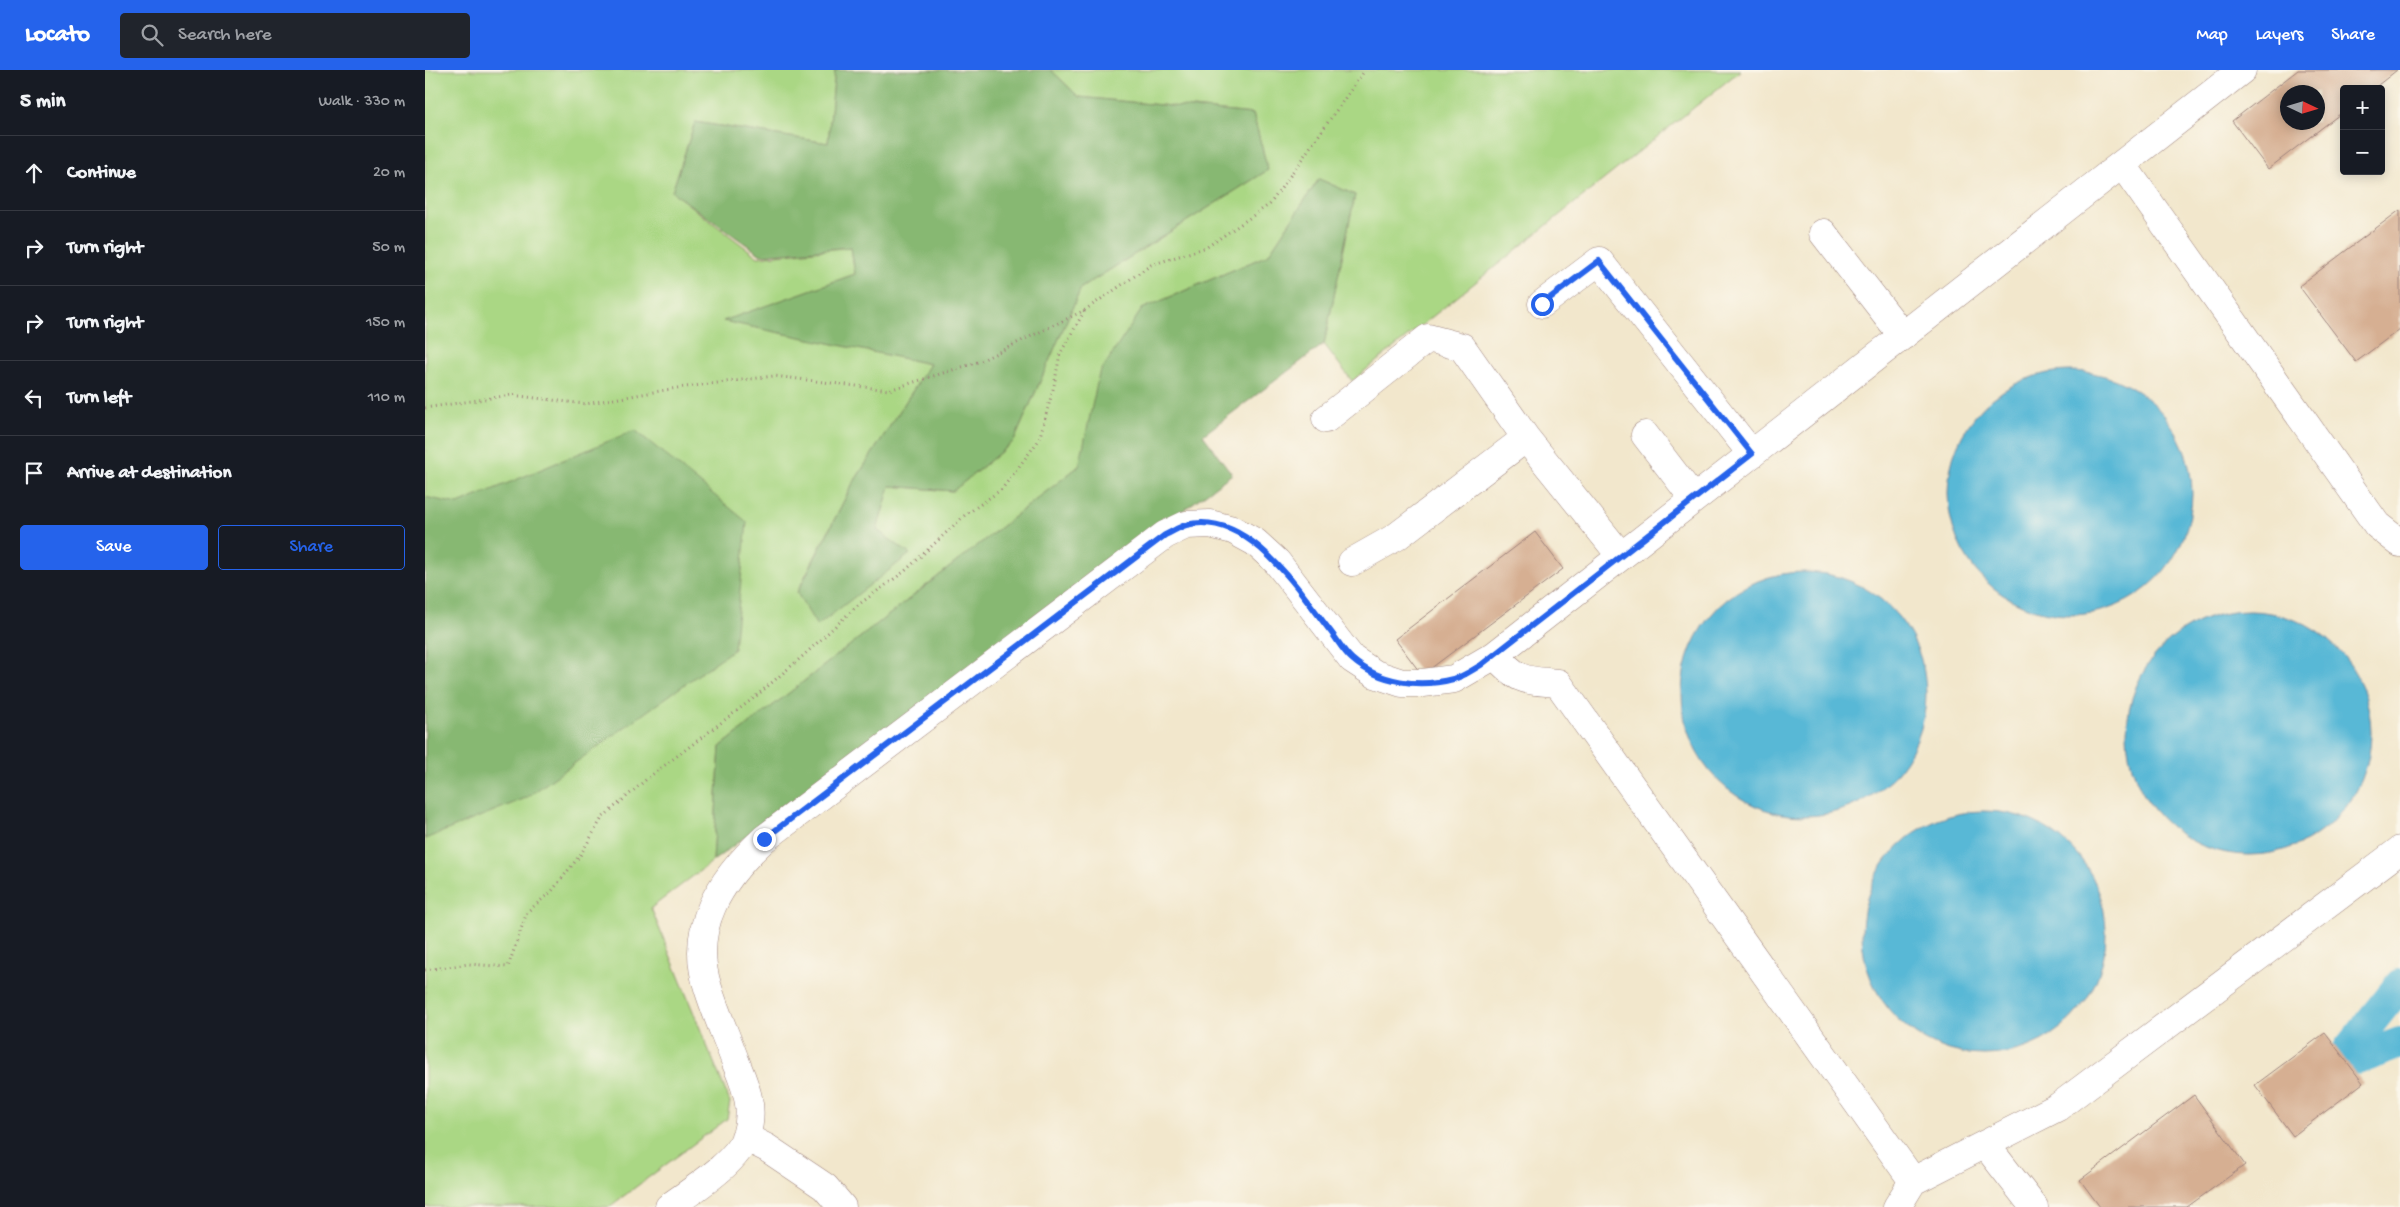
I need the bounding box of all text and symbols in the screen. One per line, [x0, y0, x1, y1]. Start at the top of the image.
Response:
search box [120, 13, 470, 58]
text: Locato [25, 21, 90, 50]
icon: search [138, 21, 166, 49]
text: Search here [178, 24, 272, 47]
text: Map [2196, 25, 2228, 46]
text: Layers [2256, 25, 2303, 46]
text: Share [2331, 25, 2375, 46]
north arrow [2280, 85, 2325, 130]
map controls [2340, 85, 2385, 175]
button: + [2340, 85, 2385, 130]
text: 5 min [20, 90, 65, 115]
text: Walk · 330 m [318, 93, 405, 112]
button: − [2340, 130, 2385, 175]
icon: ahead [20, 159, 48, 187]
text: Continue [67, 162, 136, 185]
text: 20 m [373, 164, 405, 183]
icon: right [20, 234, 48, 262]
text: Turn right [67, 237, 143, 260]
text: 50 m [372, 239, 405, 258]
route start [1531, 293, 1554, 316]
icon: right [20, 309, 48, 337]
text: Turn right [67, 312, 143, 335]
text: 150 m [366, 314, 405, 333]
icon: left [20, 384, 48, 412]
text: Turn left [67, 387, 131, 410]
text: 110 m [368, 389, 405, 408]
icon: arrive [20, 459, 48, 487]
text: Arrive at destination [67, 462, 231, 485]
button: Save [20, 525, 208, 570]
button: Share [218, 525, 405, 570]
route end [753, 828, 776, 851]

